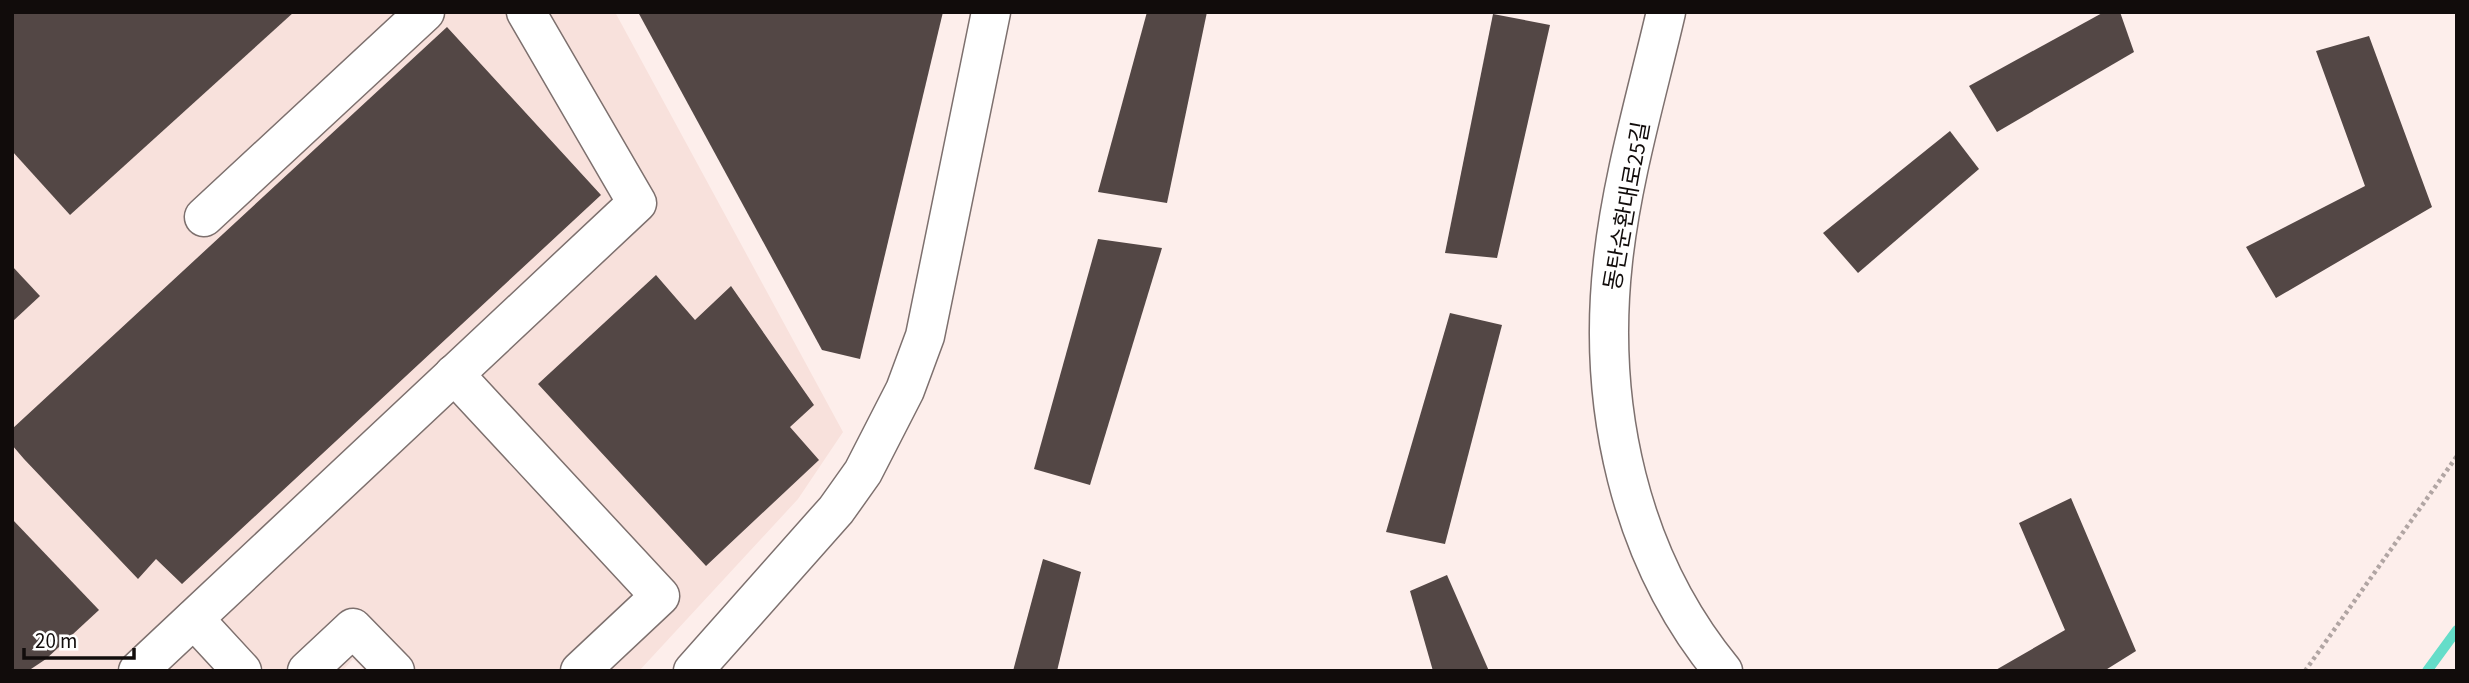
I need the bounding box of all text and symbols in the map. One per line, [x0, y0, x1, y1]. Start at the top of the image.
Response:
street label: 동탄순환대로25길 [1596, 119, 1658, 293]
scale bar [24, 616, 135, 660]
text: 20 m [35, 626, 77, 656]

